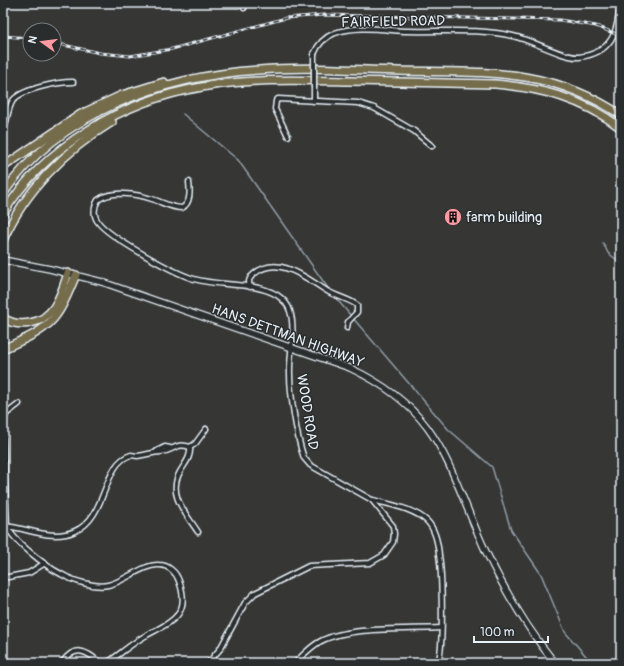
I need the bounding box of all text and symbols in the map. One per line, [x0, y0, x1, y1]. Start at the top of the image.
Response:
street label: FAIRFIELD ROAD [341, 12, 445, 31]
north arrow [22, 22, 62, 62]
text: N [26, 34, 40, 45]
building icon: farm building [443, 207, 463, 227]
place label: farm building [466, 209, 542, 226]
street label: HANS DETTMAN HIGHWAY [209, 300, 366, 371]
street label: WOOD ROAD [293, 373, 322, 451]
scale bar [474, 618, 548, 644]
text: 100 m [480, 625, 515, 640]

